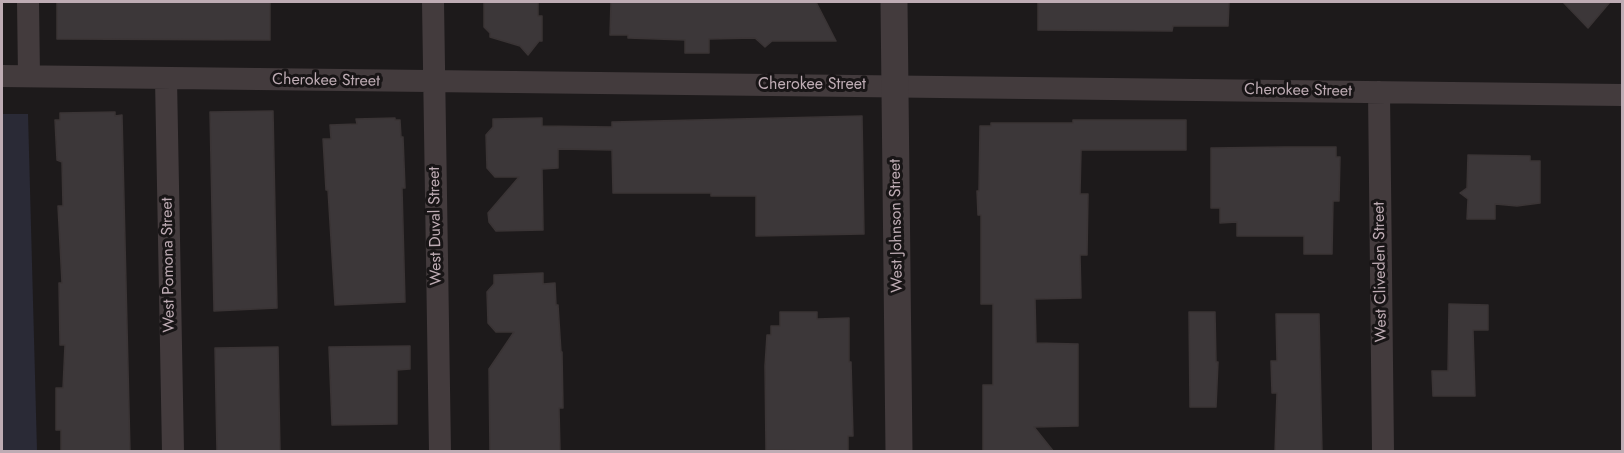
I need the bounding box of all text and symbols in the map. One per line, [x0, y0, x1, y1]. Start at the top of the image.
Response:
street label: Cherokee Street [272, 70, 380, 92]
street label: Cherokee Street [758, 75, 866, 95]
street label: Cherokee Street [1244, 80, 1352, 102]
street label: West Johnson Street [886, 159, 908, 293]
street label: West Duval Street [425, 167, 447, 285]
street label: West Pomona Street [158, 197, 180, 333]
street label: West Cliveden Street [1370, 202, 1392, 342]

